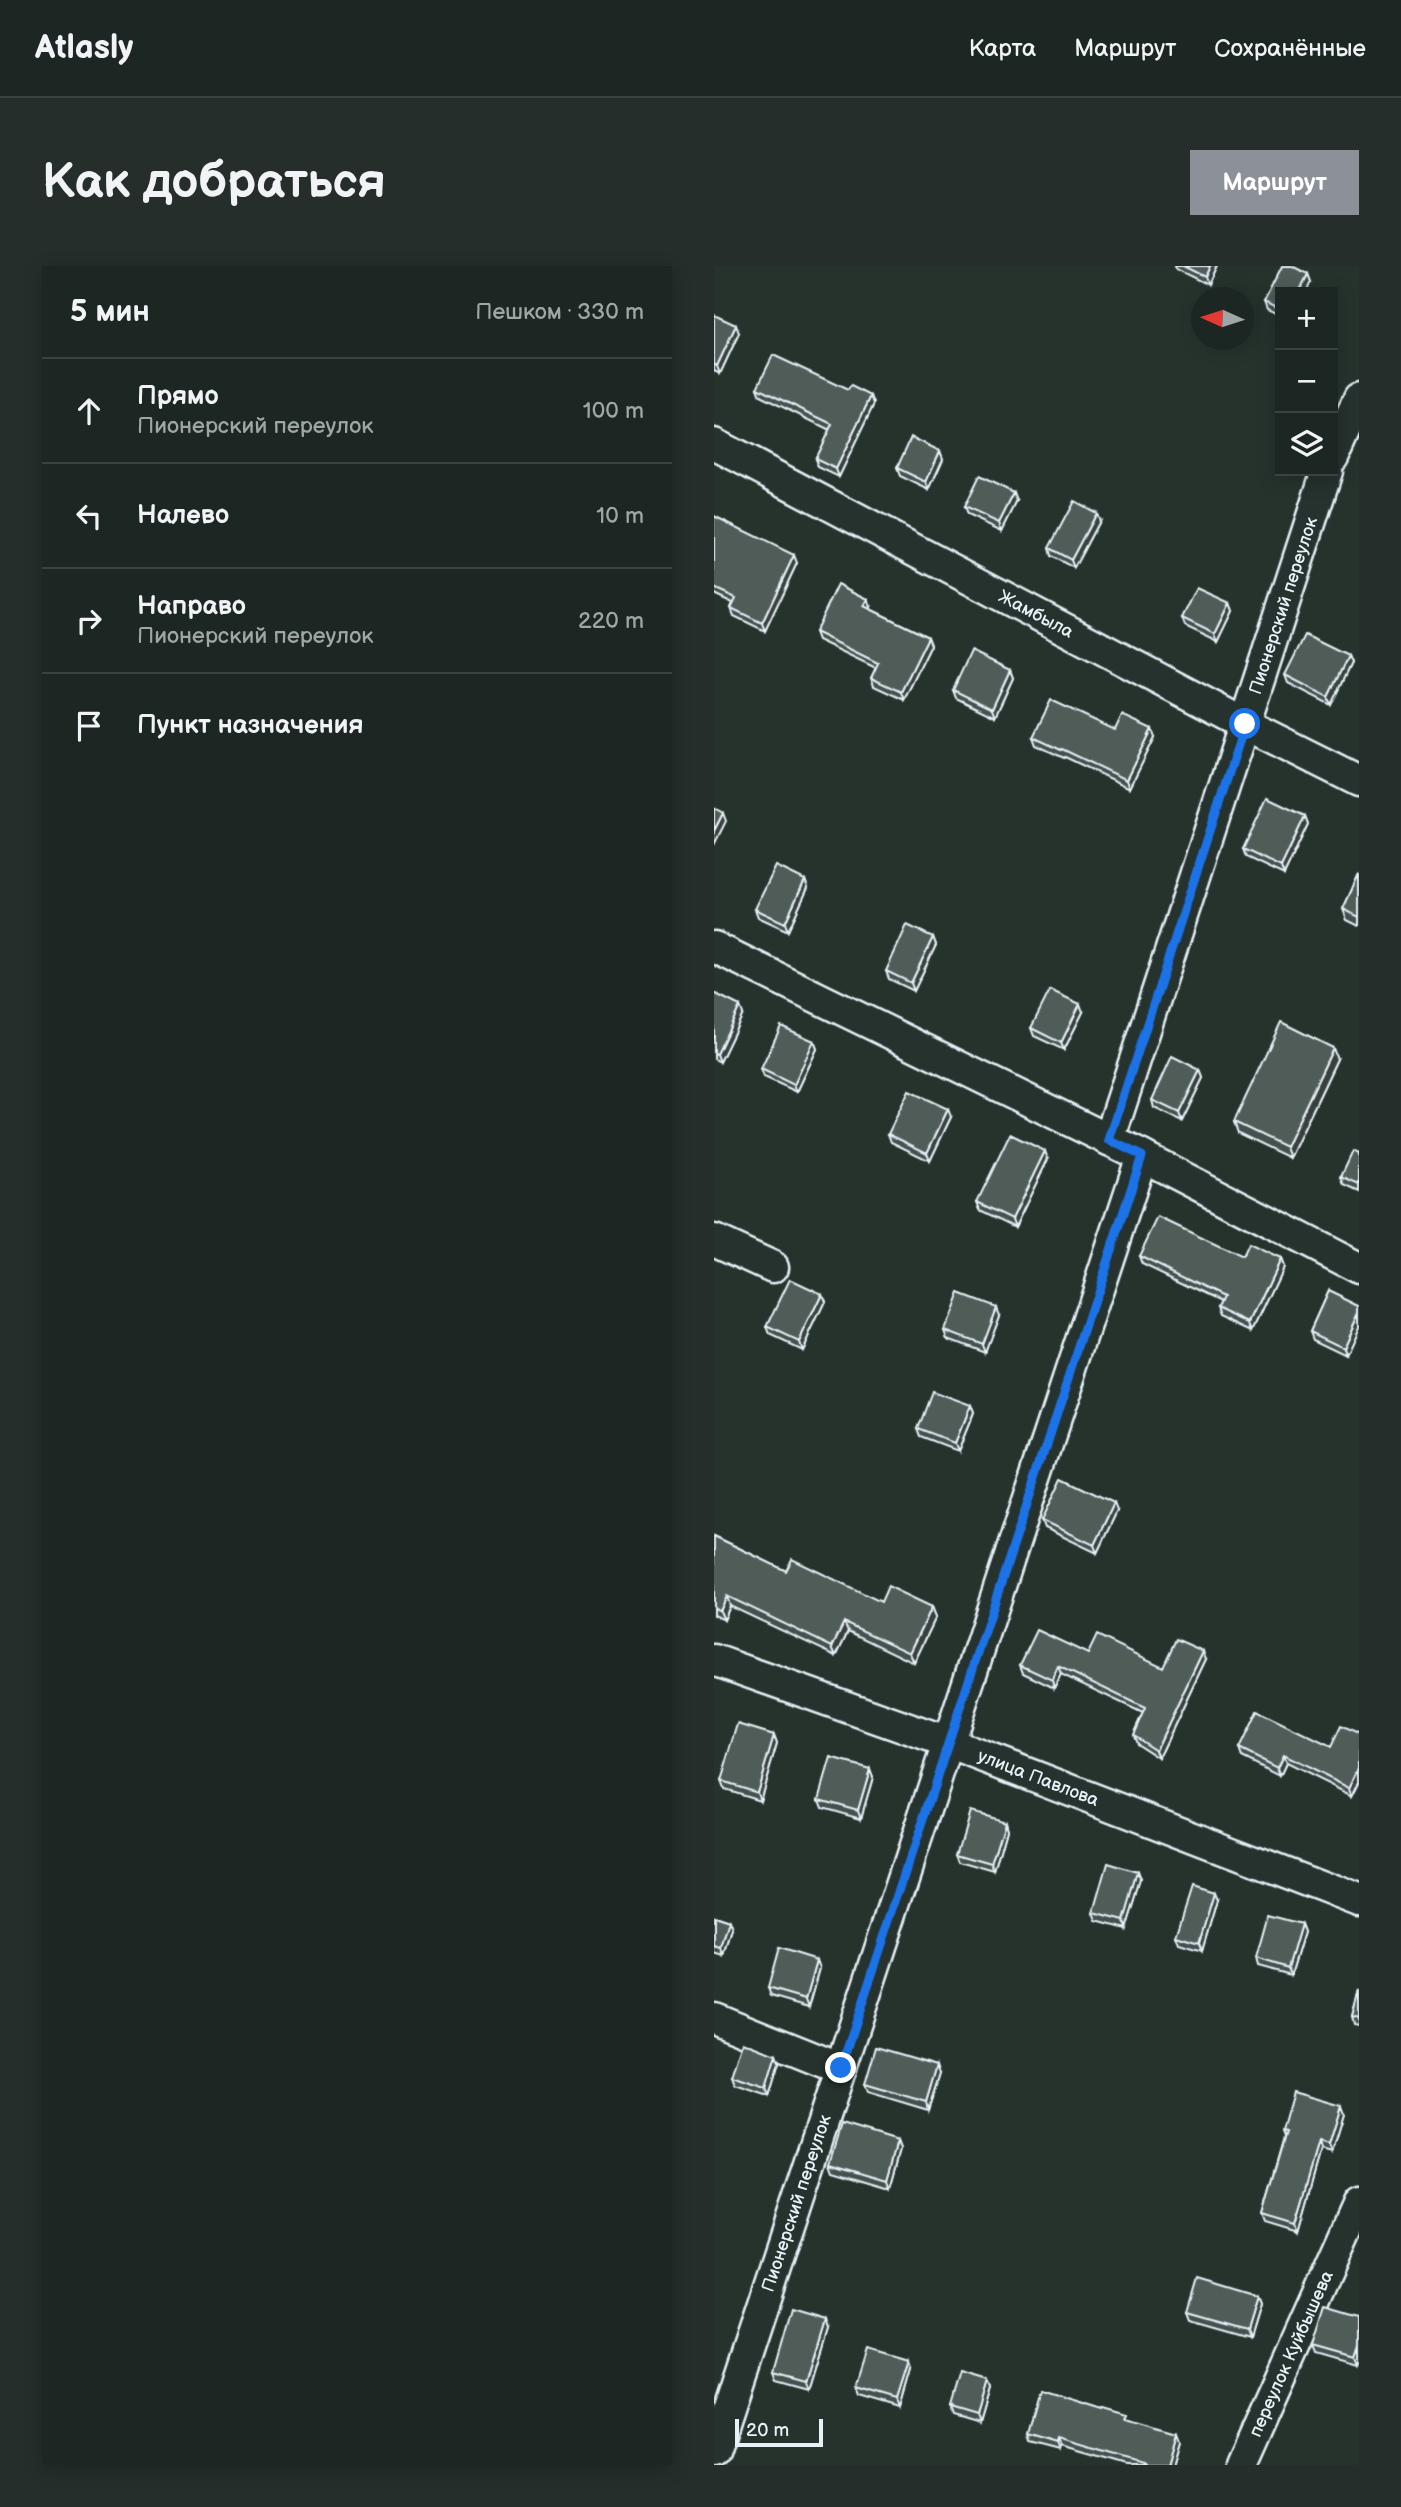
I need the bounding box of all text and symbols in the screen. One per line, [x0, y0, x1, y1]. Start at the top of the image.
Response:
text: Atlasly [35, 28, 133, 68]
text: Карта [969, 34, 1036, 63]
text: Маршрут [1074, 34, 1176, 63]
text: Сохранённые [1214, 34, 1366, 63]
button: Маршрут [1190, 150, 1359, 215]
text: Как добраться [42, 153, 386, 212]
north arrow [1191, 287, 1254, 350]
map controls [1275, 287, 1338, 476]
button: + [1275, 287, 1338, 350]
text: 5 мин [70, 294, 150, 330]
text: Пешком · 330 m [475, 298, 644, 326]
button: − [1275, 350, 1338, 413]
text: Прямо [137, 381, 219, 412]
icon: ahead [70, 392, 108, 430]
text: 100 m [583, 397, 644, 425]
text: Пионерский переулок [137, 412, 373, 440]
button: layers [1275, 413, 1338, 476]
icon: left [70, 497, 108, 535]
text: Налево [137, 500, 229, 531]
text: 10 m [596, 502, 644, 530]
street label: Пионерский переулок [1244, 514, 1322, 697]
street label: Жамбыла [995, 585, 1077, 642]
text: Направо [137, 591, 246, 622]
icon: right [70, 602, 108, 640]
text: 220 m [578, 607, 644, 635]
text: Пионерский переулок [137, 622, 373, 650]
icon: arrive [70, 707, 108, 745]
route start [1229, 708, 1260, 739]
text: Пункт назначения [137, 710, 363, 741]
street label: улица Павлова [975, 1745, 1102, 1811]
route end [825, 2052, 856, 2083]
street label: Пионерский переулок [757, 2112, 835, 2294]
street label: переулок Куйбышева [1245, 2267, 1338, 2440]
scale bar [735, 2416, 822, 2448]
text: 20 m [746, 2419, 789, 2442]

